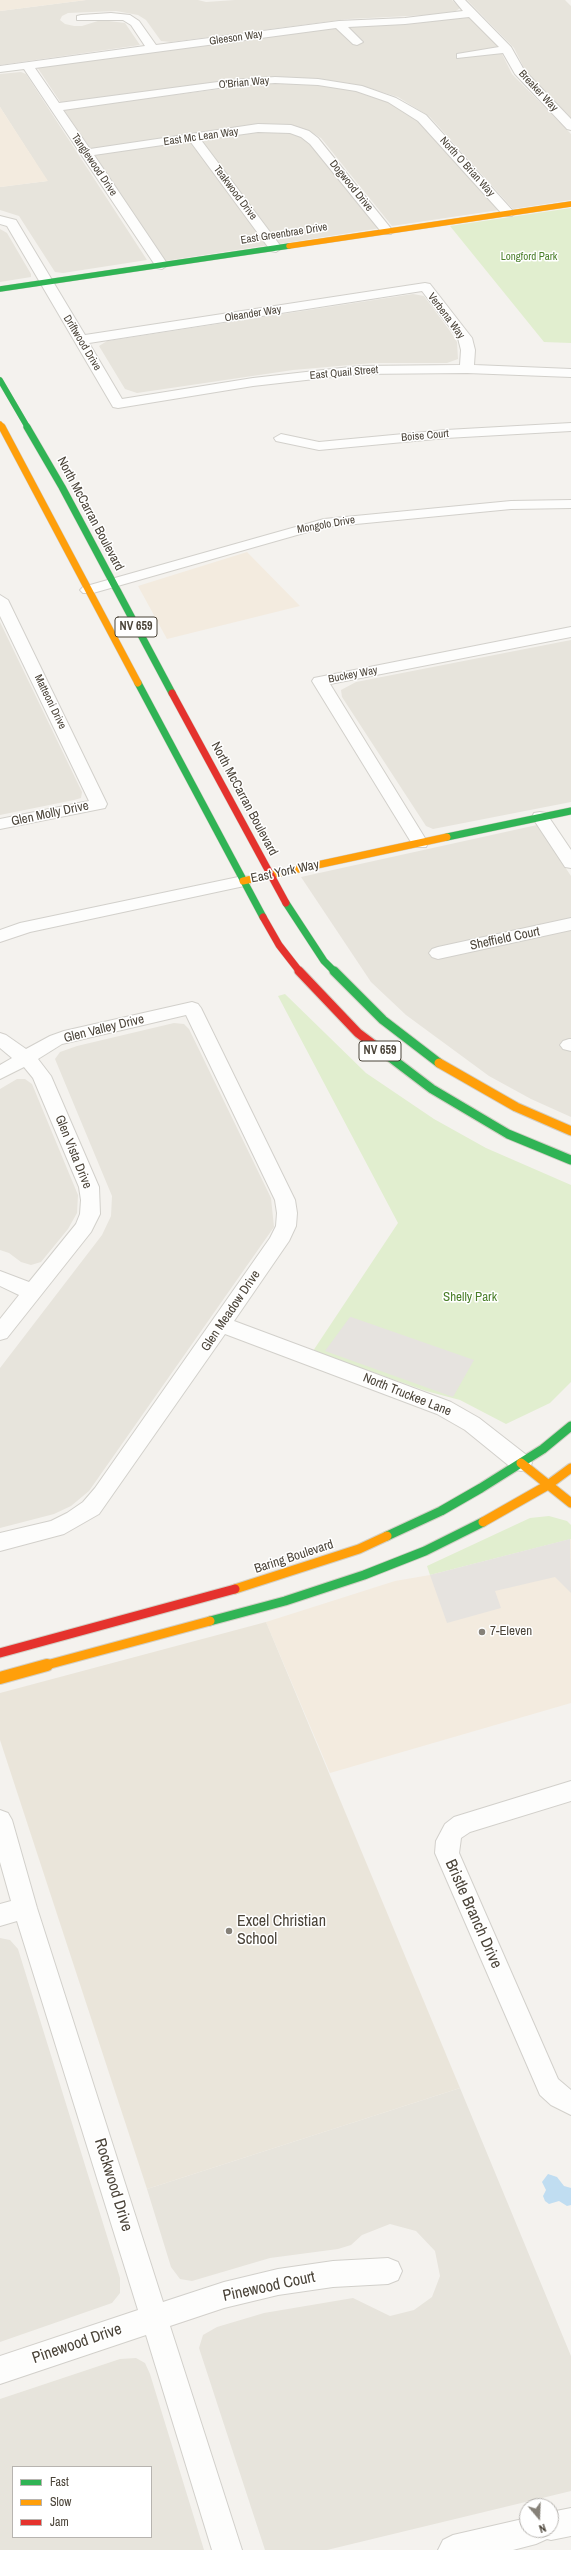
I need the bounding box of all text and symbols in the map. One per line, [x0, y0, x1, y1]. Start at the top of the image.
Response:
street label: Gleeson Way [208, 28, 264, 48]
street label: Breaker Way [516, 68, 560, 114]
street label: O'Brian Way [218, 74, 270, 92]
street label: East Mc Lean Way [163, 125, 239, 149]
street label: Tanglewood Drive [68, 131, 120, 199]
street label: North O Brian Way [437, 134, 497, 200]
street label: Dogwood Drive [326, 158, 376, 214]
street label: Teakwood Drive [210, 163, 260, 223]
street label: East Greenbrae Drive [240, 221, 328, 247]
park label: Longford Park [501, 250, 557, 264]
street label: Verbena Way [425, 291, 467, 341]
street label: Oleander Way [224, 303, 282, 325]
street label: Driftwood Drive [60, 313, 104, 373]
street label: East Quail Street [309, 363, 379, 383]
street label: Boise Court [401, 427, 449, 445]
street label: North McCarran Boulevard [53, 454, 127, 574]
street label: Mongolo Drive [296, 513, 356, 537]
road number: NV 659 [115, 617, 157, 637]
street label: Buckey Way [327, 664, 379, 686]
street label: Matteoni Drive [31, 673, 69, 731]
street label: North McCarran Boulevard [207, 739, 281, 859]
street label: Glen Molly Drive [10, 798, 90, 830]
street label: East York Way [250, 857, 320, 887]
street label: Sheffield Court [469, 924, 541, 954]
street label: Glen Valley Drive [62, 1011, 146, 1047]
road number: NV 659 [359, 1041, 401, 1061]
street label: Glen Vista Drive [51, 1113, 95, 1191]
street label: Glen Meadow Drive [198, 1268, 264, 1354]
park label: Shelly Park [443, 1290, 497, 1306]
street label: North Truckee Lane [361, 1370, 453, 1420]
street label: Baring Boulevard [252, 1537, 336, 1577]
place label: 7-Eleven [490, 1624, 532, 1640]
marker: 7-Eleven [477, 1627, 487, 1637]
street label: Bristle Branch Drive [440, 1856, 506, 1972]
place label: Excel Christian School [237, 1912, 326, 1950]
marker: Excel Christian School [224, 1926, 234, 1936]
street label: Rockwood Drive [90, 2136, 136, 2234]
street label: Pinewood Court [221, 2268, 317, 2306]
street label: Pinewood Drive [30, 2320, 124, 2368]
legend [12, 2466, 152, 2538]
text: Fast [50, 2474, 69, 2490]
text: Slow [50, 2494, 71, 2510]
north arrow [519, 2498, 559, 2538]
text: Jam [50, 2514, 69, 2530]
text: N [537, 2521, 548, 2536]

